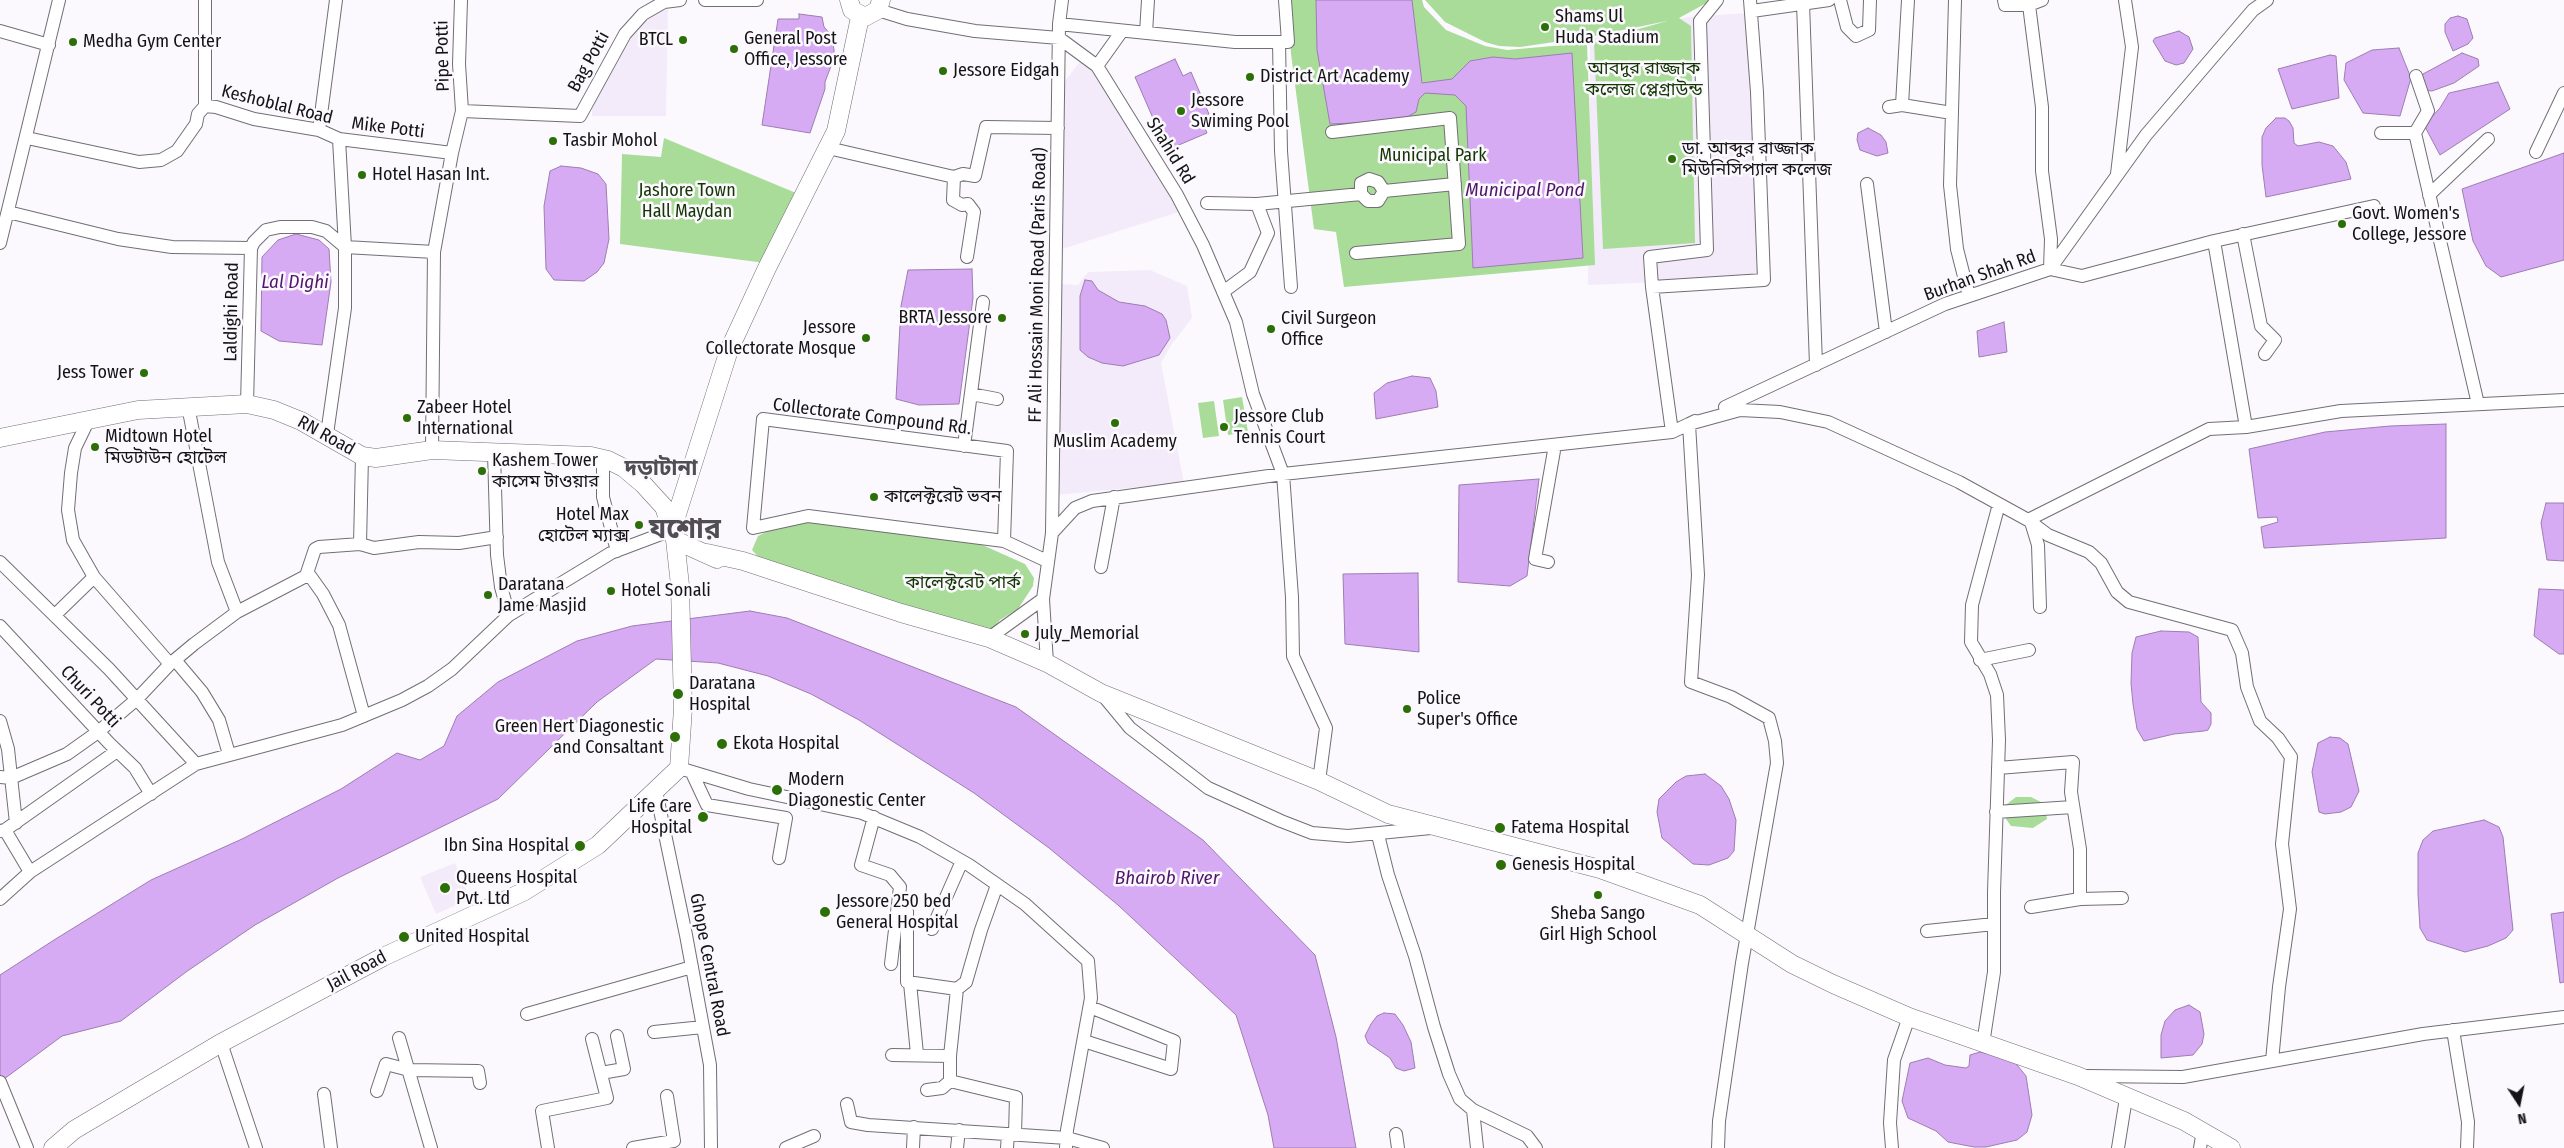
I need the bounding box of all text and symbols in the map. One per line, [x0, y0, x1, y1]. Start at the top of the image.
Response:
place label: Shams Ul Huda Stadium [1555, 6, 1659, 48]
street label: Pipe Potti [432, 20, 454, 92]
marker: Shams Ul Huda Stadium [1539, 21, 1551, 33]
street label: Bag Potti [564, 28, 614, 96]
place label: General Post Office, Jessore [744, 28, 847, 70]
place label: BTCL [639, 29, 673, 51]
place label: Medha Gym Center [83, 31, 221, 53]
marker: BTCL [677, 34, 689, 46]
marker: Medha Gym Center [67, 36, 79, 48]
marker: General Post Office, Jessore [728, 43, 740, 55]
park label: আবদুর রাজ্জাক কলেজ প্লেগ্রাউন্ড [1585, 58, 1703, 100]
place label: Jessore Eidgah [953, 60, 1059, 82]
marker: Jessore Eidgah [937, 65, 949, 77]
place label: District Art Academy [1260, 66, 1409, 88]
marker: District Art Academy [1244, 71, 1256, 83]
street label: Keshoblal Road [219, 81, 335, 129]
place label: Jessore Swiming Pool [1191, 90, 1289, 132]
marker: Jessore Swiming Pool [1175, 105, 1187, 117]
street label: Mike Potti [350, 113, 426, 143]
street label: Shahid Rd [1141, 114, 1199, 188]
place label: Tasbir Mohol [563, 130, 657, 152]
marker: Tasbir Mohol [547, 135, 559, 147]
place label: ডা. আব্দুর রাজ্জাক মিউনিসিপ্যাল কলেজ [1682, 138, 1832, 180]
park label: Municipal Park [1379, 145, 1487, 167]
street label: FF Ali Hossain Moni Road (Paris Road) [1025, 147, 1051, 423]
marker: ডা. আব্দুর রাজ্জাক মিউনিসিপ্যাল কলেজ [1666, 153, 1678, 165]
place label: Hotel Hasan Int. [372, 164, 490, 186]
marker: Hotel Hasan Int. [356, 169, 368, 181]
park label: Jashore Town Hall Maydan [638, 180, 736, 222]
water label: Municipal Pond [1465, 180, 1585, 202]
place label: Govt. Women's College, Jessore [2352, 203, 2467, 245]
marker: Govt. Women's College, Jessore [2336, 218, 2348, 230]
street label: Burhan Shah Rd [1921, 246, 2039, 306]
street label: Laldighi Road [220, 262, 244, 362]
water label: Lal Dighi [261, 272, 329, 294]
place label: BRTA Jessore [898, 307, 992, 329]
place label: Civil Surgeon Office [1281, 308, 1377, 350]
marker: BRTA Jessore [996, 312, 1008, 324]
place label: Jessore Collectorate Mosque [705, 317, 856, 359]
marker: Civil Surgeon Office [1265, 323, 1277, 335]
marker: Jessore Collectorate Mosque [860, 332, 872, 344]
place label: Jess Tower [57, 362, 134, 384]
marker: Jess Tower [138, 367, 150, 379]
street label: Collectorate Compound Rd. [772, 394, 972, 440]
place label: Zabeer Hotel International [417, 397, 513, 439]
place label: Jessore Club Tennis Court [1234, 406, 1325, 448]
street label: RN Road [294, 411, 358, 461]
marker: Zabeer Hotel International [401, 412, 413, 424]
marker: Muslim Academy [1109, 417, 1121, 429]
marker: Jessore Club Tennis Court [1218, 421, 1230, 433]
place label: Midtown Hotel মিডটাউন হোটেল [105, 426, 227, 468]
place label: Muslim Academy [1053, 431, 1177, 453]
marker: Midtown Hotel মিডটাউন হোটেল [89, 441, 101, 453]
place label: Kashem Tower কাসেম টাওয়ার [492, 450, 599, 492]
district label: দড়াটানা [624, 456, 698, 482]
marker: Kashem Tower কাসেম টাওয়ার [476, 465, 488, 477]
place label: কালেক্টরেট ভবন [884, 486, 1002, 508]
marker: কালেক্টরেট ভবন [868, 491, 880, 503]
place label: Hotel Max হোটেল ম্যাক্স [538, 504, 629, 546]
district label: যশোর [649, 513, 721, 547]
marker: Hotel Max হোটেল ম্যাক্স [633, 519, 645, 531]
park label: কালেক্টরেট পার্ক [905, 572, 1021, 594]
place label: Daratana Jame Masjid [498, 574, 587, 616]
place label: Hotel Sonali [621, 580, 711, 602]
marker: Hotel Sonali [605, 585, 617, 597]
marker: Daratana Jame Masjid [482, 589, 494, 601]
place label: July_Memorial [1035, 623, 1139, 645]
marker: July_Memorial [1019, 628, 1031, 640]
street label: Churi Potti [56, 661, 124, 733]
place label: Daratana Hospital [689, 673, 756, 716]
marker: Daratana Hospital [671, 687, 685, 701]
place label: Police Super's Office [1417, 688, 1518, 731]
marker: Police Super's Office [1401, 703, 1413, 715]
place label: Green Hert Diagonestic and Consaltant [495, 716, 664, 759]
marker: Green Hert Diagonestic and Consaltant [668, 730, 682, 744]
place label: Ekota Hospital [733, 733, 839, 755]
marker: Ekota Hospital [715, 737, 729, 751]
place label: Modern Diagonestic Center [788, 769, 926, 812]
marker: Modern Diagonestic Center [770, 783, 784, 797]
place label: Life Care Hospital [629, 796, 692, 839]
marker: Life Care Hospital [696, 810, 710, 824]
place label: Fatema Hospital [1511, 817, 1629, 839]
marker: Fatema Hospital [1493, 821, 1507, 835]
place label: Ibn Sina Hospital [444, 835, 569, 857]
marker: Ibn Sina Hospital [573, 839, 587, 853]
place label: Genesis Hospital [1512, 854, 1635, 876]
marker: Genesis Hospital [1494, 858, 1508, 872]
place label: Queens Hospital Pvt. Ltd [456, 867, 577, 910]
water label: Bhairob River [1115, 868, 1219, 890]
marker: Queens Hospital Pvt. Ltd [438, 881, 452, 895]
marker: Sheba Sango Girl High School [1592, 889, 1604, 901]
street label: Ghope Central Road [685, 891, 733, 1039]
place label: Jessore 250 bed General Hospital [836, 891, 958, 934]
place label: Sheba Sango Girl High School [1539, 903, 1657, 946]
marker: Jessore 250 bed General Hospital [818, 905, 832, 919]
place label: United Hospital [415, 926, 529, 948]
marker: United Hospital [397, 930, 411, 944]
street label: Jail Road [323, 946, 391, 996]
north arrow [2494, 1078, 2544, 1128]
text: N [2516, 1109, 2528, 1127]

